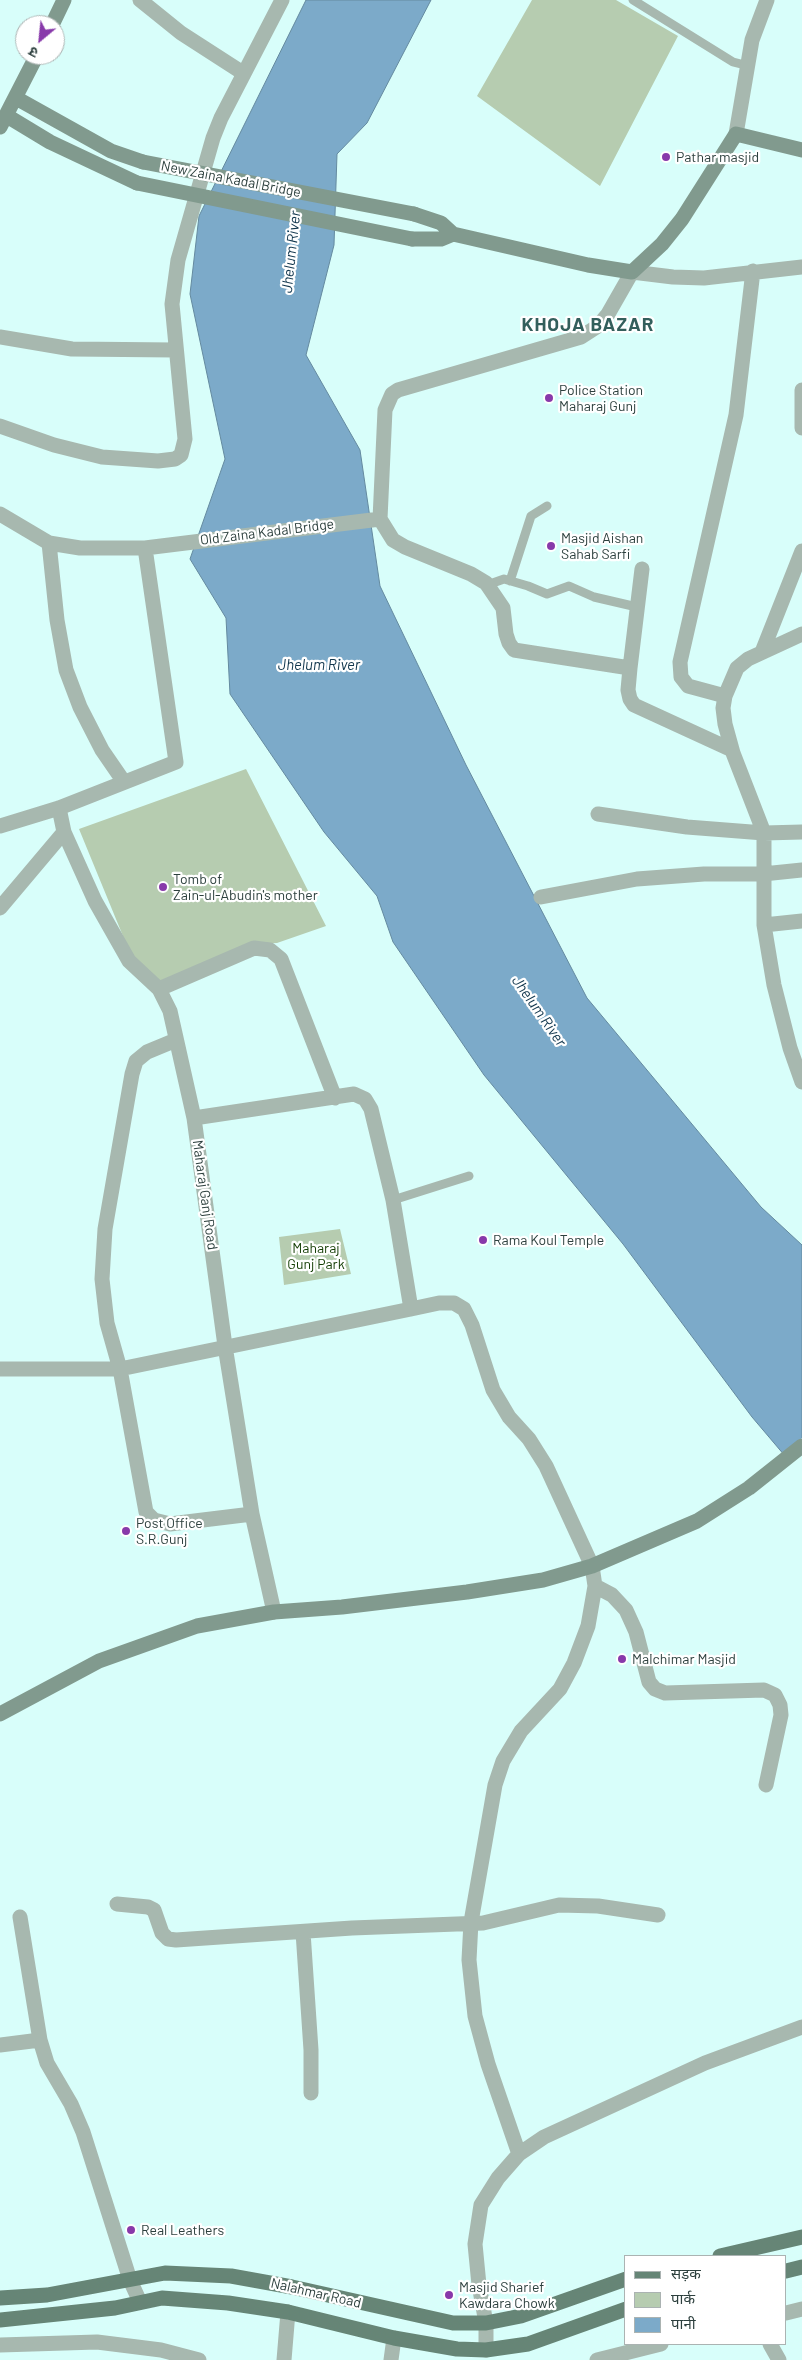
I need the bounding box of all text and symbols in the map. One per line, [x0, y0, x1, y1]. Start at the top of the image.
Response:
north arrow [15, 15, 65, 65]
text: उ [26, 43, 41, 62]
place label: Pathar masjid [676, 149, 759, 165]
marker: Pathar masjid [660, 151, 672, 163]
street label: New Zaina Kadal Bridge [160, 157, 302, 201]
water label: Jhelum River [278, 210, 304, 294]
district label: KHOJA BAZAR [520, 314, 656, 336]
place label: Police Station Maharaj Gunj [559, 382, 643, 414]
marker: Police Station Maharaj Gunj [543, 392, 555, 404]
street label: Old Zaina Kadal Bridge [199, 515, 335, 549]
place label: Masjid Aishan Sahab Sarfi [561, 530, 643, 562]
marker: Masjid Aishan Sahab Sarfi [545, 540, 557, 552]
water label: Jhelum River [278, 656, 360, 674]
place label: Tomb of Zain-ul-Abudin's mother [173, 871, 318, 904]
marker: Tomb of Zain-ul-Abudin's mother [157, 881, 169, 893]
water label: Jhelum River [508, 972, 570, 1050]
street label: Maharaj Ganj Road [189, 1139, 221, 1251]
place label: Rama Koul Temple [493, 1232, 604, 1248]
marker: Rama Koul Temple [477, 1234, 489, 1246]
park label: Maharaj Gunj Park [287, 1240, 345, 1272]
place label: Post Office S.R.Gunj [136, 1515, 203, 1548]
marker: Post Office S.R.Gunj [120, 1525, 132, 1537]
place label: Malchimar Masjid [632, 1651, 736, 1667]
marker: Malchimar Masjid [616, 1653, 628, 1665]
place label: Real Leathers [141, 2222, 224, 2238]
marker: Real Leathers [125, 2224, 137, 2236]
legend [624, 2255, 787, 2345]
text: सड़क [671, 2264, 701, 2282]
street label: Nalahmar Road [269, 2274, 363, 2312]
place label: Masjid Sharief Kawdara Chowk [459, 2279, 555, 2312]
marker: Masjid Sharief Kawdara Chowk [443, 2289, 455, 2301]
text: पार्क [671, 2289, 695, 2307]
text: पानी [671, 2314, 696, 2332]

